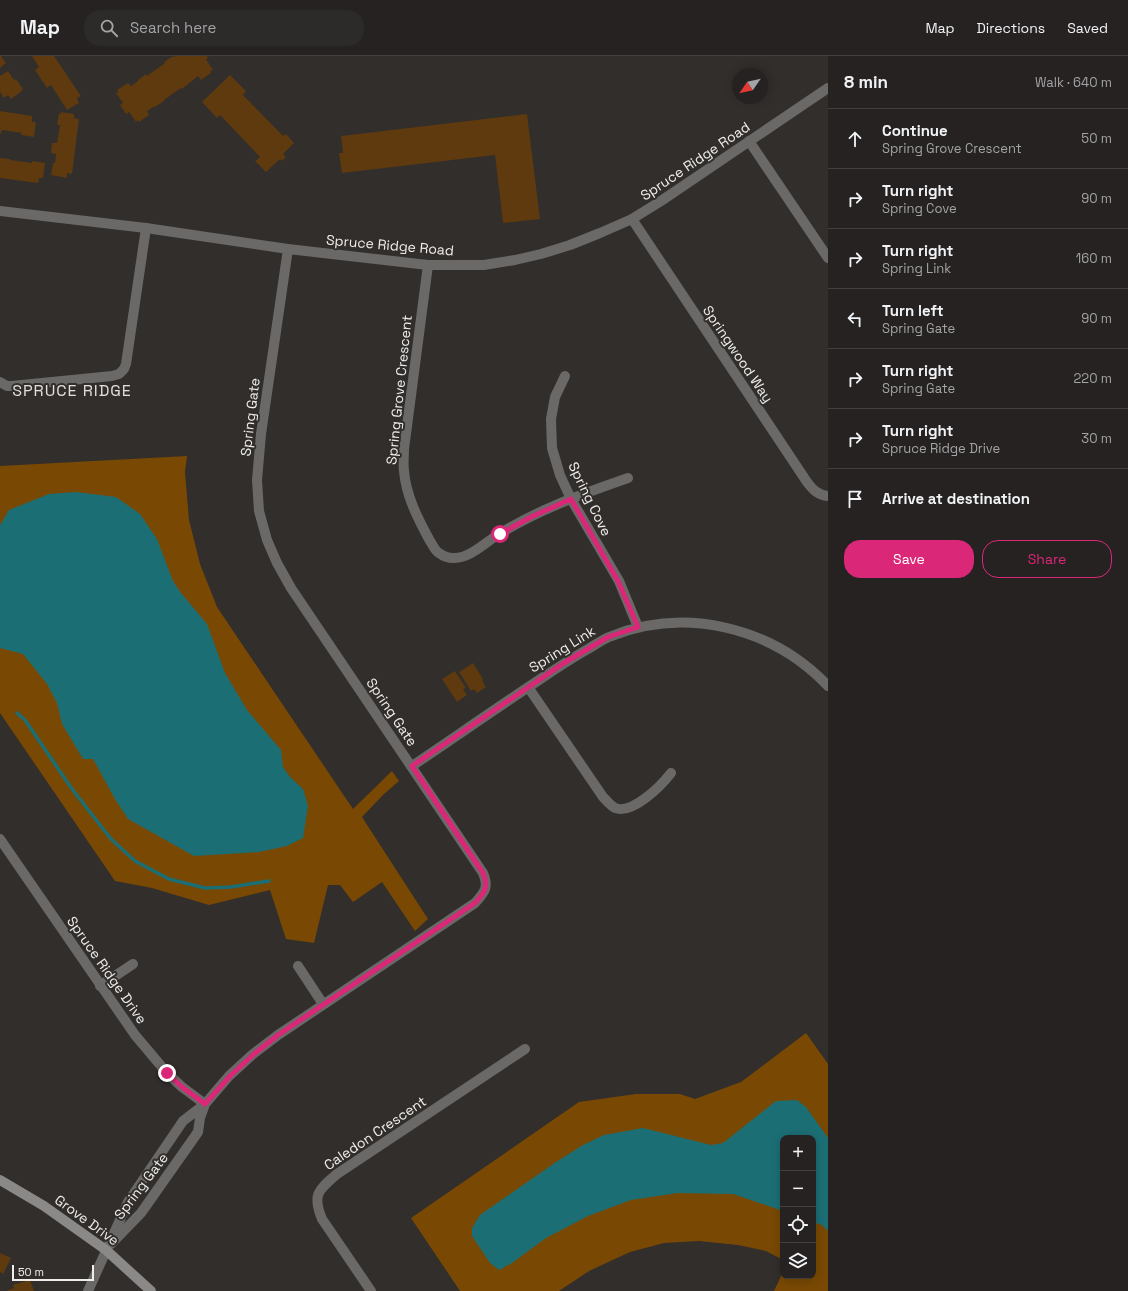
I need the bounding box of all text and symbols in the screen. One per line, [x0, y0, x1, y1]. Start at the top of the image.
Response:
search box [84, 10, 364, 46]
text: Map [20, 15, 60, 40]
icon: search [98, 17, 120, 39]
text: Search here [130, 18, 216, 37]
text: Map [925, 19, 955, 37]
text: Directions [977, 19, 1045, 37]
text: Saved [1067, 19, 1108, 37]
north arrow [732, 68, 768, 104]
text: 8 min [844, 71, 888, 93]
text: Walk · 640 m [1035, 74, 1112, 91]
street label: Spruce Ridge Road [637, 118, 753, 204]
text: Continue [882, 121, 948, 140]
icon: ahead [844, 128, 866, 150]
text: 50 m [1081, 130, 1112, 147]
text: Spring Grove Crescent [882, 140, 1022, 157]
text: Turn right [882, 181, 953, 200]
icon: right [844, 188, 866, 210]
text: 90 m [1081, 190, 1112, 207]
text: Spring Cove [882, 200, 957, 217]
street label: Spruce Ridge Road [325, 230, 455, 260]
text: Turn right [882, 241, 953, 260]
icon: right [844, 248, 866, 270]
text: 160 m [1076, 250, 1112, 267]
text: Spring Link [882, 260, 951, 277]
text: Turn left [882, 301, 944, 320]
street label: Springwood Way [699, 302, 777, 406]
icon: left [844, 308, 866, 330]
text: 90 m [1081, 310, 1112, 327]
street label: Spring Grove Crescent [382, 314, 416, 466]
text: Spring Gate [882, 320, 955, 337]
text: Turn right [882, 361, 953, 380]
icon: right [844, 368, 866, 390]
text: 220 m [1073, 370, 1112, 387]
street label: Spring Gate [236, 377, 264, 457]
district label: SPRUCE RIDGE [12, 380, 132, 401]
text: Spring Gate [882, 380, 955, 397]
text: Turn right [882, 421, 953, 440]
icon: right [844, 428, 866, 450]
text: 30 m [1081, 430, 1112, 447]
text: Spruce Ridge Drive [882, 440, 1000, 457]
street label: Spring Cove [564, 459, 616, 539]
icon: arrive [844, 488, 866, 510]
text: Arrive at destination [882, 489, 1030, 508]
route start [491, 525, 509, 543]
button: Save [844, 540, 974, 578]
button: Share [982, 540, 1112, 578]
street label: Spring Link [526, 621, 599, 676]
street label: Spring Gate [363, 674, 421, 750]
street label: Spruce Ridge Drive [63, 913, 151, 1027]
route end [158, 1064, 176, 1082]
street label: Caledon Crescent [320, 1092, 430, 1174]
map controls [780, 1135, 816, 1279]
button: + [780, 1135, 816, 1171]
street label: Spring Gate [110, 1149, 172, 1223]
button: − [780, 1171, 816, 1207]
street label: Grove Drive [51, 1191, 123, 1249]
button: locate [780, 1207, 816, 1243]
button: layers [780, 1243, 816, 1279]
scale bar [12, 1263, 94, 1282]
text: 50 m [18, 1265, 44, 1279]

